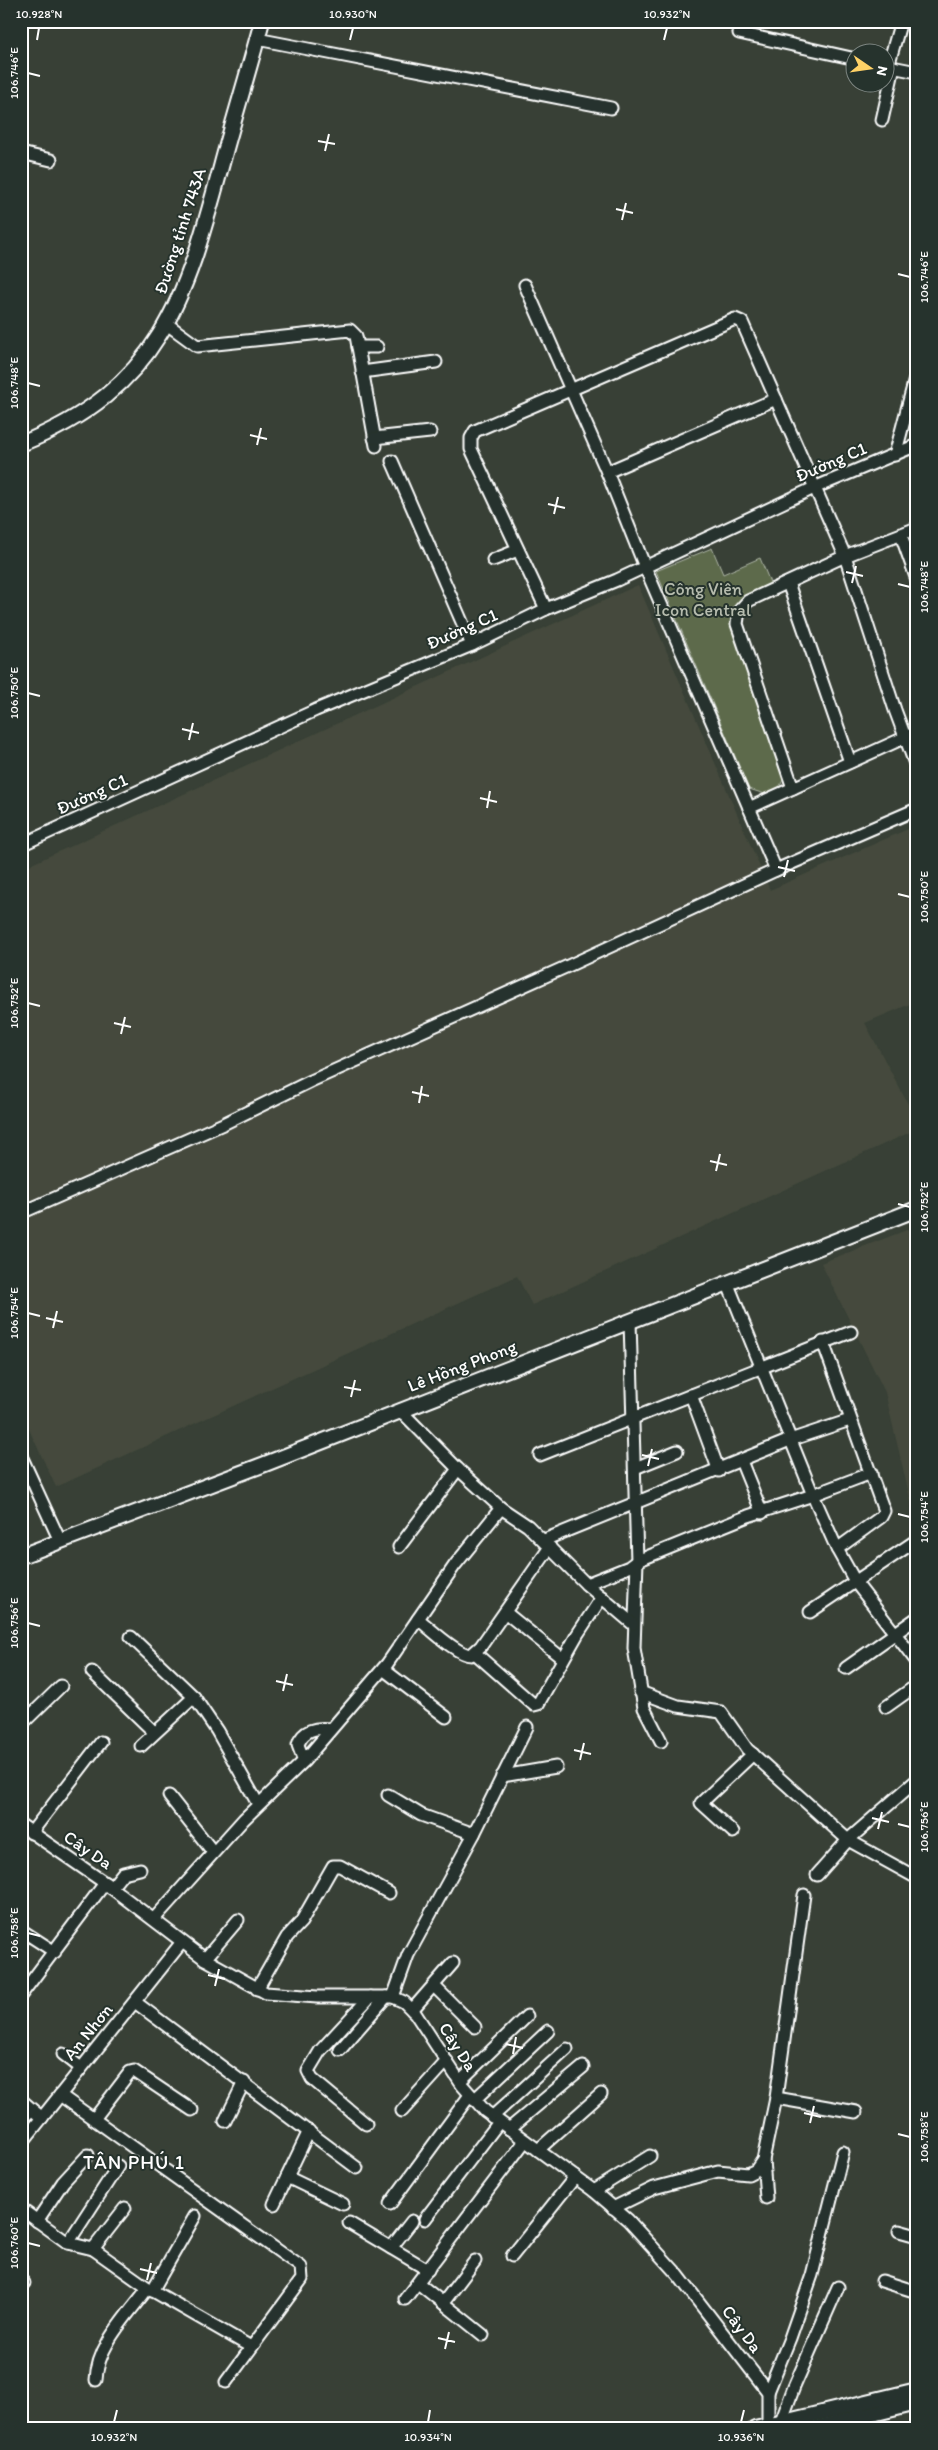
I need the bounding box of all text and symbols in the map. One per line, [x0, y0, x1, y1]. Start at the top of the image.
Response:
text: 10.928°N [16, 7, 62, 21]
text: 10.930°N [329, 7, 377, 21]
text: 10.932°N [644, 7, 690, 21]
north arrow [846, 42, 896, 92]
text: 106.746°E [7, 47, 21, 99]
text: N [873, 64, 892, 77]
street label: Đường tỉnh 743A [149, 165, 211, 297]
text: 106.746°E [917, 251, 931, 303]
text: 106.748°E [7, 357, 21, 409]
street label: Đường C1 [792, 437, 870, 487]
text: 106.748°E [917, 561, 931, 613]
park label: Công Viên Icon Central [655, 578, 751, 621]
street label: Đường C1 [423, 604, 501, 654]
text: 106.750°E [7, 667, 21, 719]
street label: Đường C1 [53, 769, 131, 819]
text: 106.750°E [917, 871, 931, 923]
text: 106.752°E [7, 977, 21, 1029]
text: 106.752°E [917, 1181, 931, 1233]
text: 106.754°E [7, 1287, 21, 1339]
street label: Lê Hồng Phong [404, 1335, 520, 1397]
text: 106.754°E [917, 1491, 931, 1543]
text: 106.756°E [7, 1597, 21, 1649]
text: 106.756°E [917, 1801, 931, 1853]
street label: Cây Da [59, 1826, 117, 1875]
text: 106.758°E [7, 1907, 21, 1959]
street label: An Nhơn [59, 1999, 117, 2065]
street label: Cây Da [434, 2018, 482, 2076]
text: 106.758°E [917, 2111, 931, 2163]
district label: TÂN PHÚ 1 [83, 2150, 185, 2174]
text: 106.760°E [7, 2217, 21, 2269]
street label: Cây Da [717, 2301, 767, 2358]
text: 10.932°N [91, 2430, 137, 2444]
text: 10.934°N [404, 2430, 452, 2444]
text: 10.936°N [718, 2430, 764, 2444]

